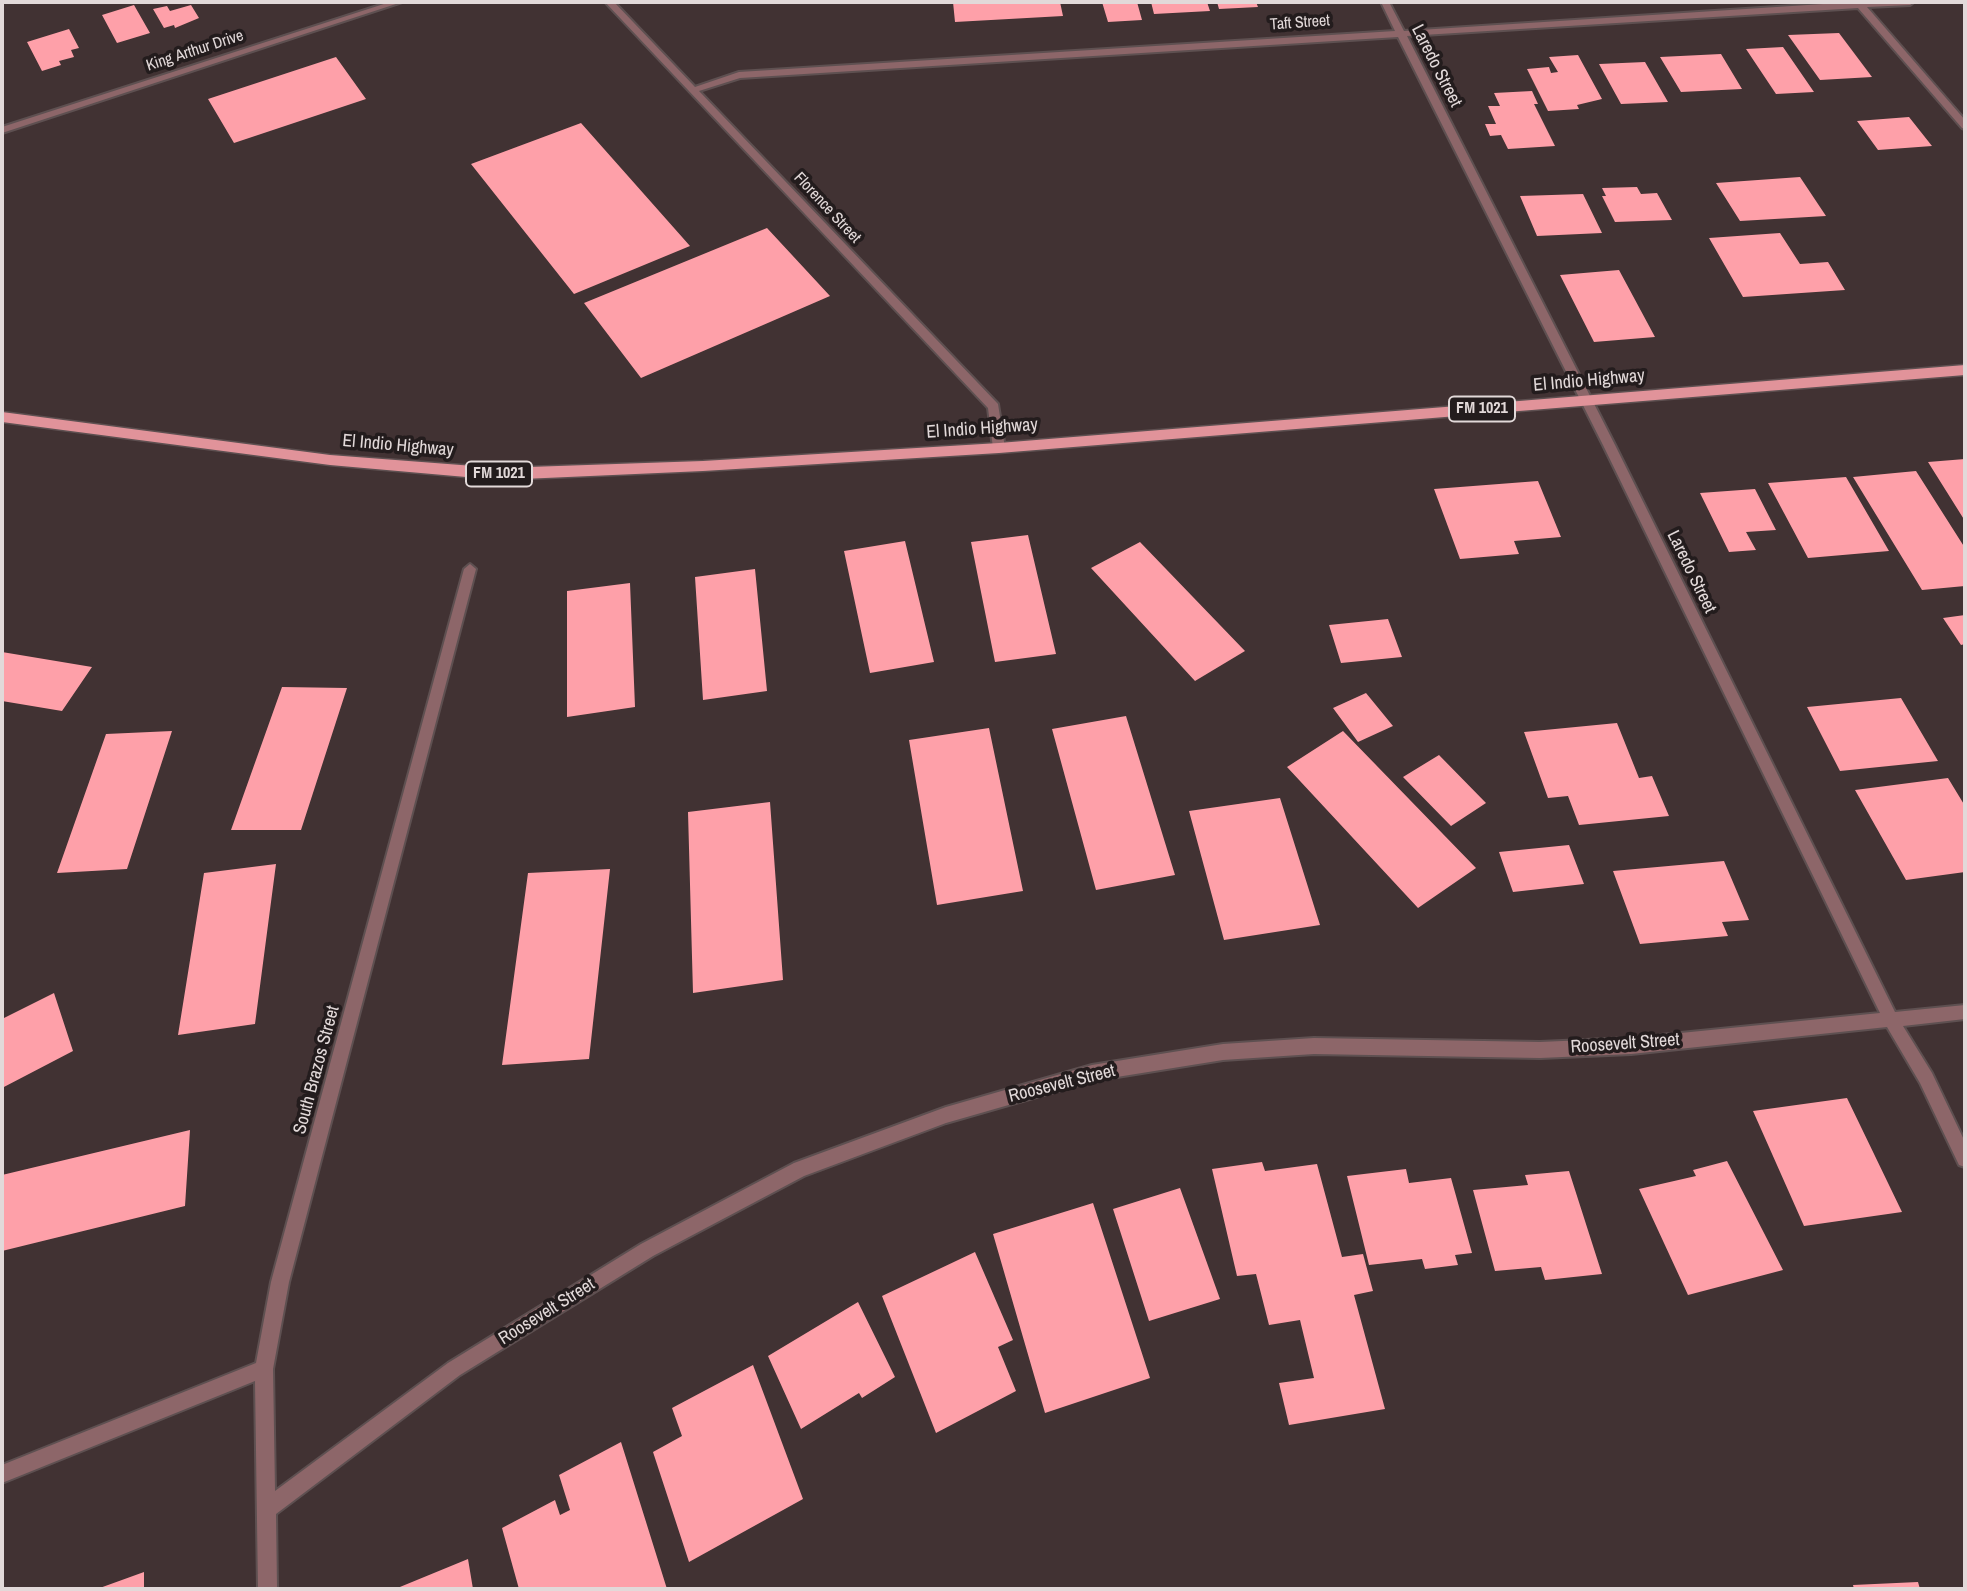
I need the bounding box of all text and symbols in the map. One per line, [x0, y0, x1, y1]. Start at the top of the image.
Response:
street label: Taft Street [1269, 11, 1331, 35]
street label: Laredo Street [1406, 21, 1466, 111]
street label: King Arthur Drive [144, 26, 246, 76]
street label: Florence Street [789, 169, 865, 247]
street label: El Indio Highway [1532, 365, 1646, 397]
road number: FM 1021 [1449, 396, 1515, 422]
street label: El Indio Highway [926, 414, 1038, 444]
street label: El Indio Highway [341, 430, 455, 462]
road number: FM 1021 [466, 461, 532, 486]
street label: Laredo Street [1662, 527, 1720, 617]
street label: South Brazos Street [289, 1003, 345, 1137]
street label: Roosevelt Street [1570, 1029, 1680, 1059]
street label: Roosevelt Street [1006, 1060, 1118, 1108]
street label: Roosevelt Street [495, 1274, 599, 1350]

